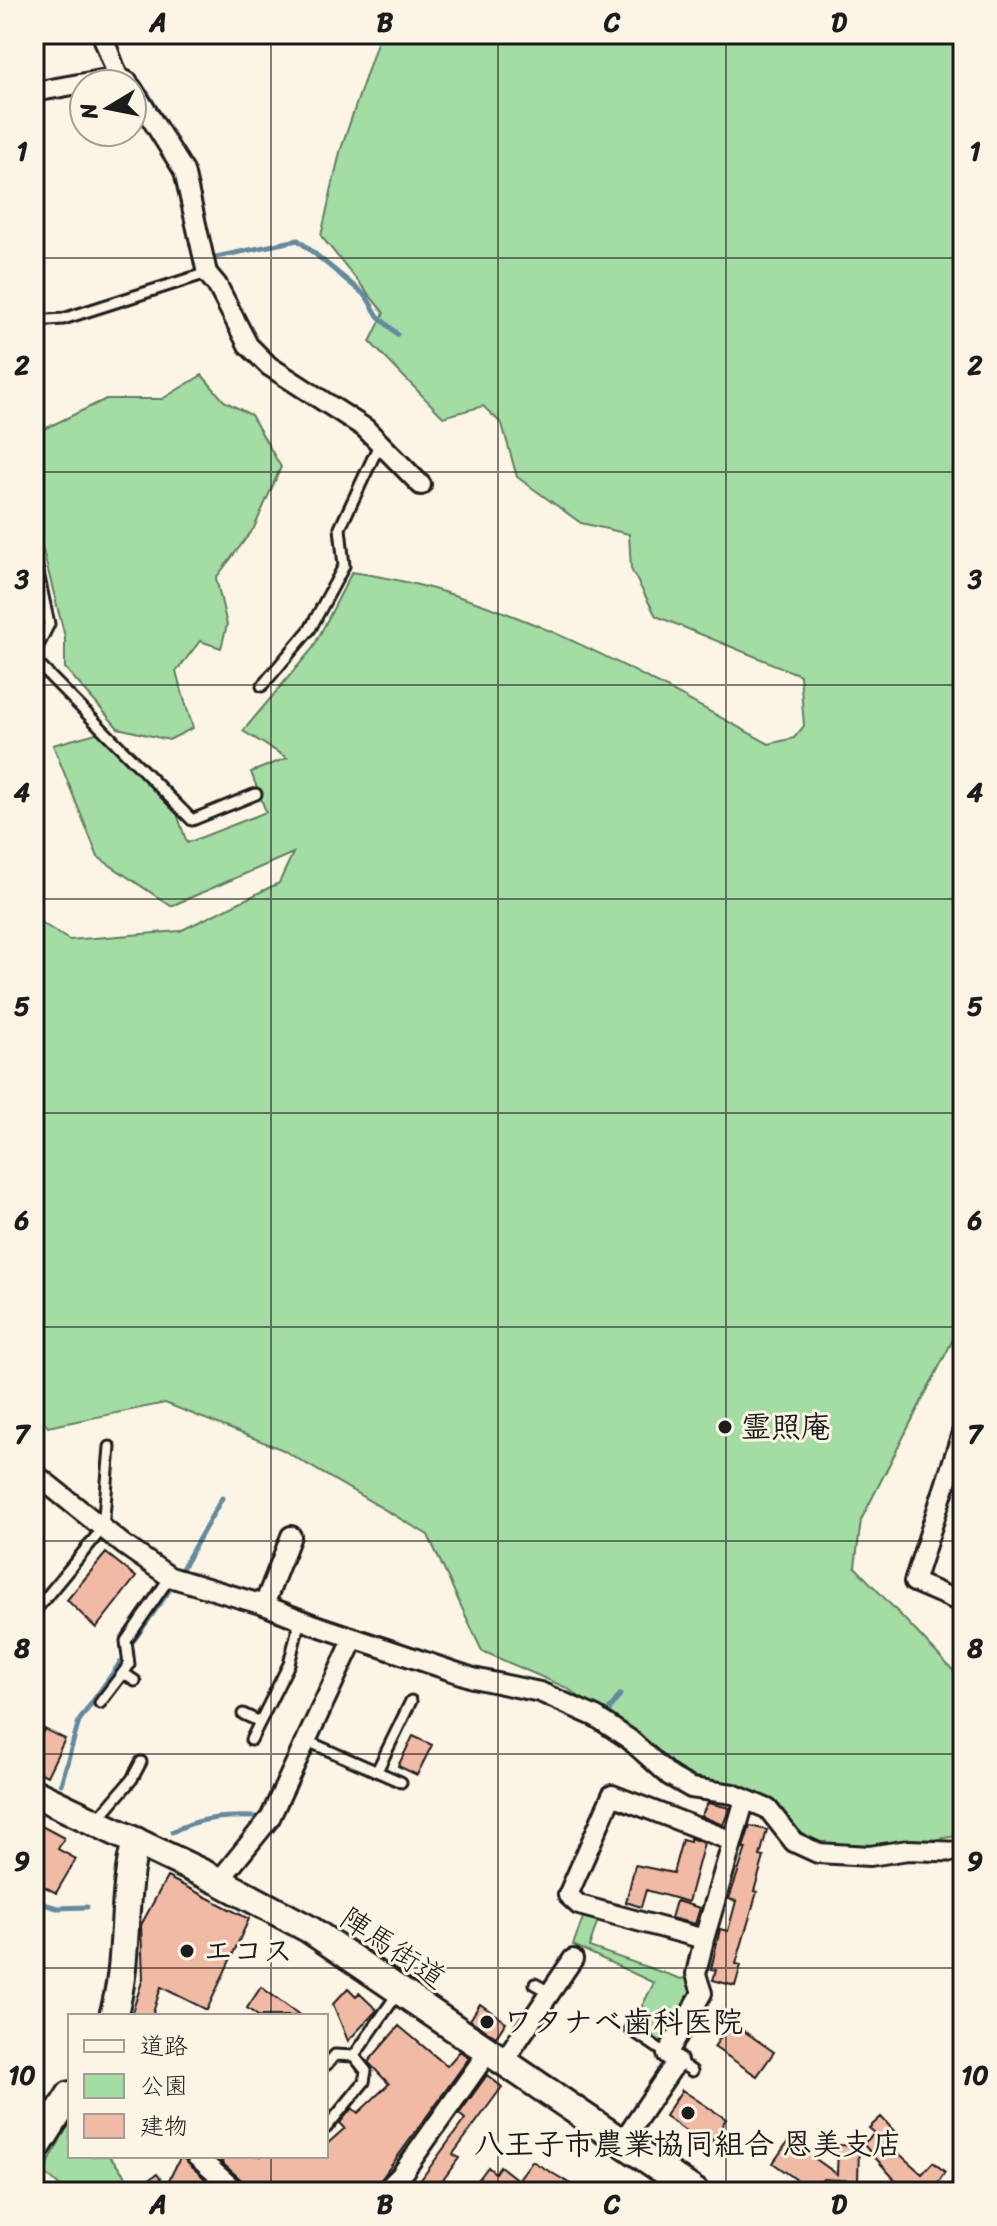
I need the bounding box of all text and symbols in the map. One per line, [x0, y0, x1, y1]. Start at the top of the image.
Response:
text: A [148, 0, 167, 45]
text: B [377, 0, 394, 45]
text: C [603, 0, 621, 45]
text: D [831, 0, 847, 45]
north arrow [68, 68, 148, 148]
text: N [68, 100, 109, 123]
text: 1 [16, 128, 28, 174]
text: 1 [969, 128, 981, 174]
text: 2 [13, 342, 30, 388]
text: 2 [966, 342, 983, 388]
text: 3 [14, 556, 30, 602]
text: 3 [967, 556, 983, 602]
text: 4 [14, 769, 30, 815]
text: 4 [967, 769, 983, 815]
text: 5 [14, 983, 30, 1029]
text: 5 [967, 983, 983, 1029]
text: 6 [14, 1197, 30, 1243]
text: 6 [967, 1197, 983, 1243]
place label: 霊照庵 [741, 1400, 831, 1454]
text: 7 [15, 1411, 32, 1457]
text: 7 [968, 1411, 985, 1457]
marker: 霊照庵 [716, 1418, 734, 1436]
text: 8 [13, 1625, 30, 1671]
text: 8 [966, 1625, 983, 1671]
text: 9 [14, 1838, 30, 1884]
text: 9 [967, 1838, 983, 1884]
street label: 陣馬街道 [328, 1892, 458, 2004]
place label: エコス [203, 1924, 293, 1978]
marker: エコス [178, 1942, 196, 1960]
place label: ワタナベ歯科医院 [503, 1995, 743, 2049]
marker: ワタナベ歯科医院 [478, 2013, 496, 2031]
legend [68, 2014, 328, 2158]
text: 道路 [140, 2025, 188, 2067]
text: 10 [8, 2052, 36, 2098]
text: 10 [961, 2052, 989, 2098]
text: 公園 [140, 2065, 188, 2107]
marker: 八王子市農業協同組合 恩美支店 [679, 2104, 697, 2122]
text: 建物 [140, 2105, 188, 2147]
place label: 八王子市農業協同組合 恩美支店 [474, 2117, 902, 2171]
text: A [148, 2181, 167, 2226]
text: B [377, 2181, 394, 2226]
text: C [603, 2181, 621, 2226]
text: D [831, 2181, 847, 2226]

